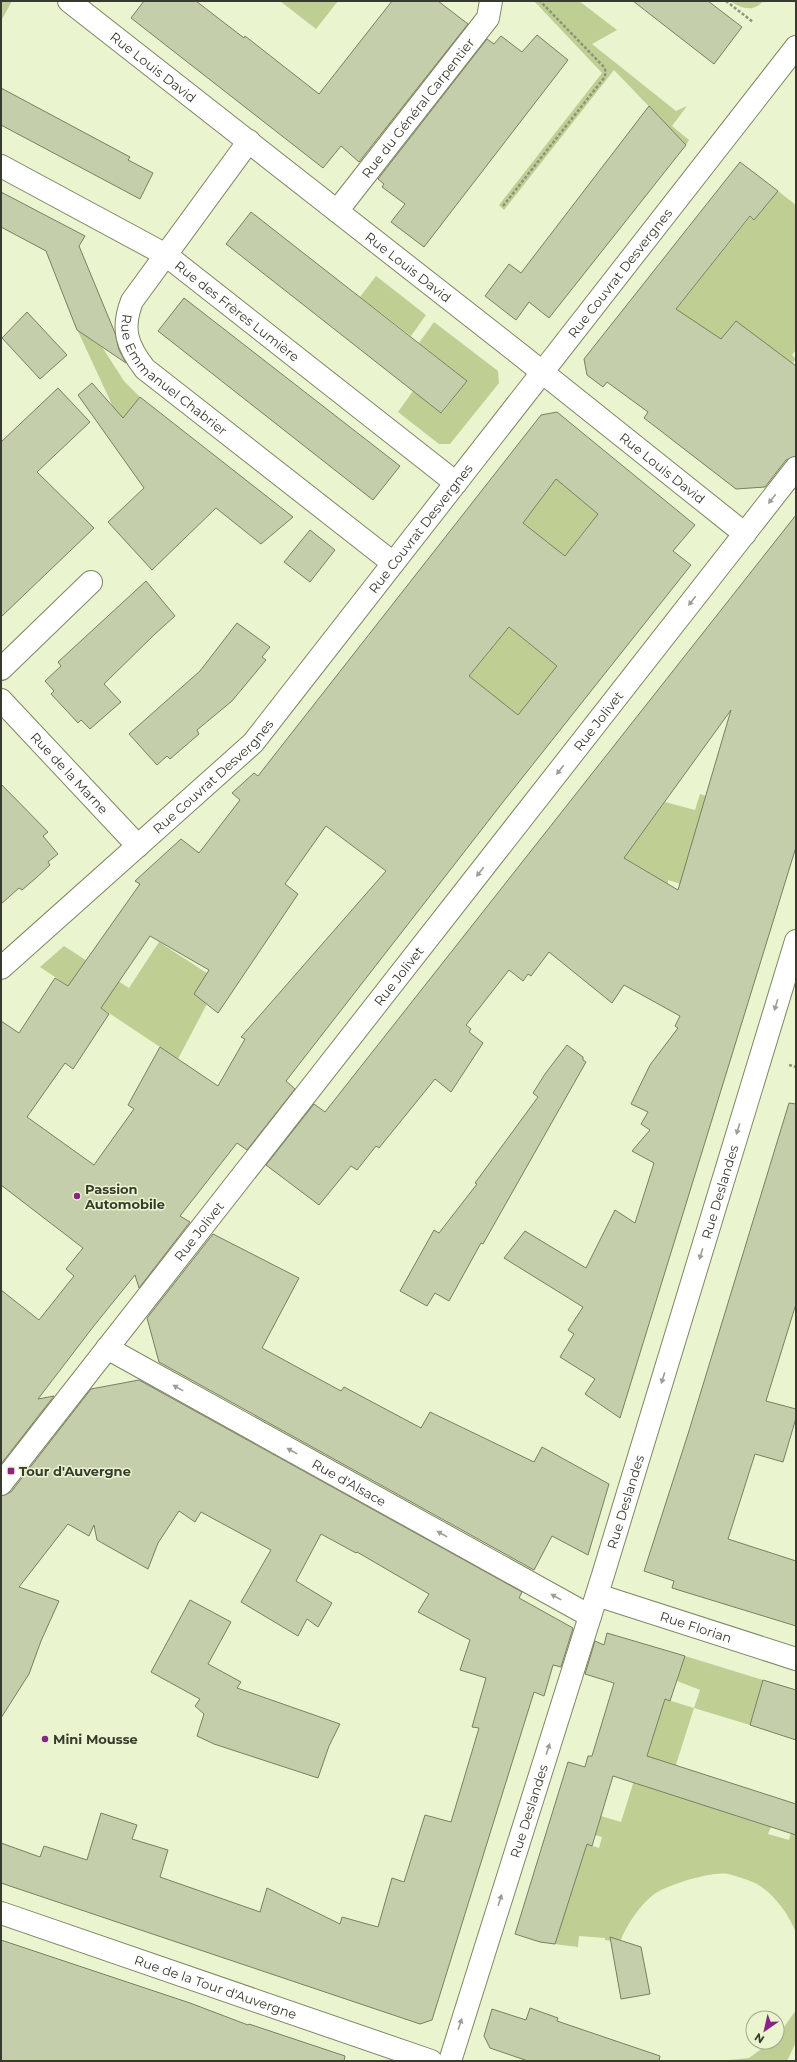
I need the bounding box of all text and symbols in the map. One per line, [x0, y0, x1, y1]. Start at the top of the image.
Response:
street label: Rue Louis David [107, 28, 199, 106]
street label: Rue du Général Carpentier [358, 35, 477, 181]
street label: Rue Couvrat Desvergnes [564, 205, 675, 341]
street label: Rue Louis David [362, 228, 454, 305]
street label: Rue des Frères Lumière [172, 257, 303, 365]
street label: Rue Emmanuel Chabrier [118, 313, 230, 438]
street label: Rue Louis David [616, 429, 708, 507]
street label: Rue Couvrat Desvergnes [365, 460, 476, 596]
one-way arrow [768, 493, 776, 504]
one-way arrow [688, 596, 697, 607]
street label: Rue Jolivet [570, 688, 626, 754]
street label: Rue Couvrat Desvergnes [149, 716, 277, 837]
street label: Rue de la Marne [27, 729, 112, 817]
one-way arrow [556, 764, 565, 775]
one-way arrow [476, 867, 485, 878]
street label: Rue Jolivet [370, 943, 427, 1009]
one-way arrow [773, 999, 779, 1011]
one-way arrow [735, 1123, 741, 1135]
street label: Rue Deslandes [698, 1143, 741, 1241]
place label: Passion Automobile [84, 1181, 165, 1212]
marker: Passion Automobile [72, 1191, 82, 1201]
street label: Rue Jolivet [171, 1198, 227, 1264]
one-way arrow [698, 1248, 704, 1260]
one-way arrow [660, 1372, 666, 1384]
one-way arrow [172, 1385, 184, 1391]
one-way arrow [286, 1447, 298, 1454]
street label: Rue Deslandes [603, 1453, 647, 1551]
street label: Rue d'Alsace [309, 1455, 389, 1509]
place label: Tour d'Auvergne [19, 1463, 131, 1479]
marker: Tour d'Auvergne [6, 1466, 16, 1476]
one-way arrow [437, 1531, 448, 1537]
one-way arrow [550, 1593, 562, 1600]
street label: Rue Florian [658, 1608, 734, 1646]
place label: Mini Mousse [53, 1731, 138, 1747]
marker: Mini Mousse [40, 1734, 50, 1744]
one-way arrow [545, 1743, 551, 1755]
street label: Rue Deslandes [506, 1762, 551, 1860]
one-way arrow [497, 1893, 503, 1905]
street label: Rue de la Tour d'Auvergne [132, 1952, 299, 2022]
north arrow [745, 2010, 785, 2050]
one-way arrow [458, 2017, 464, 2029]
text: N [752, 2030, 767, 2047]

